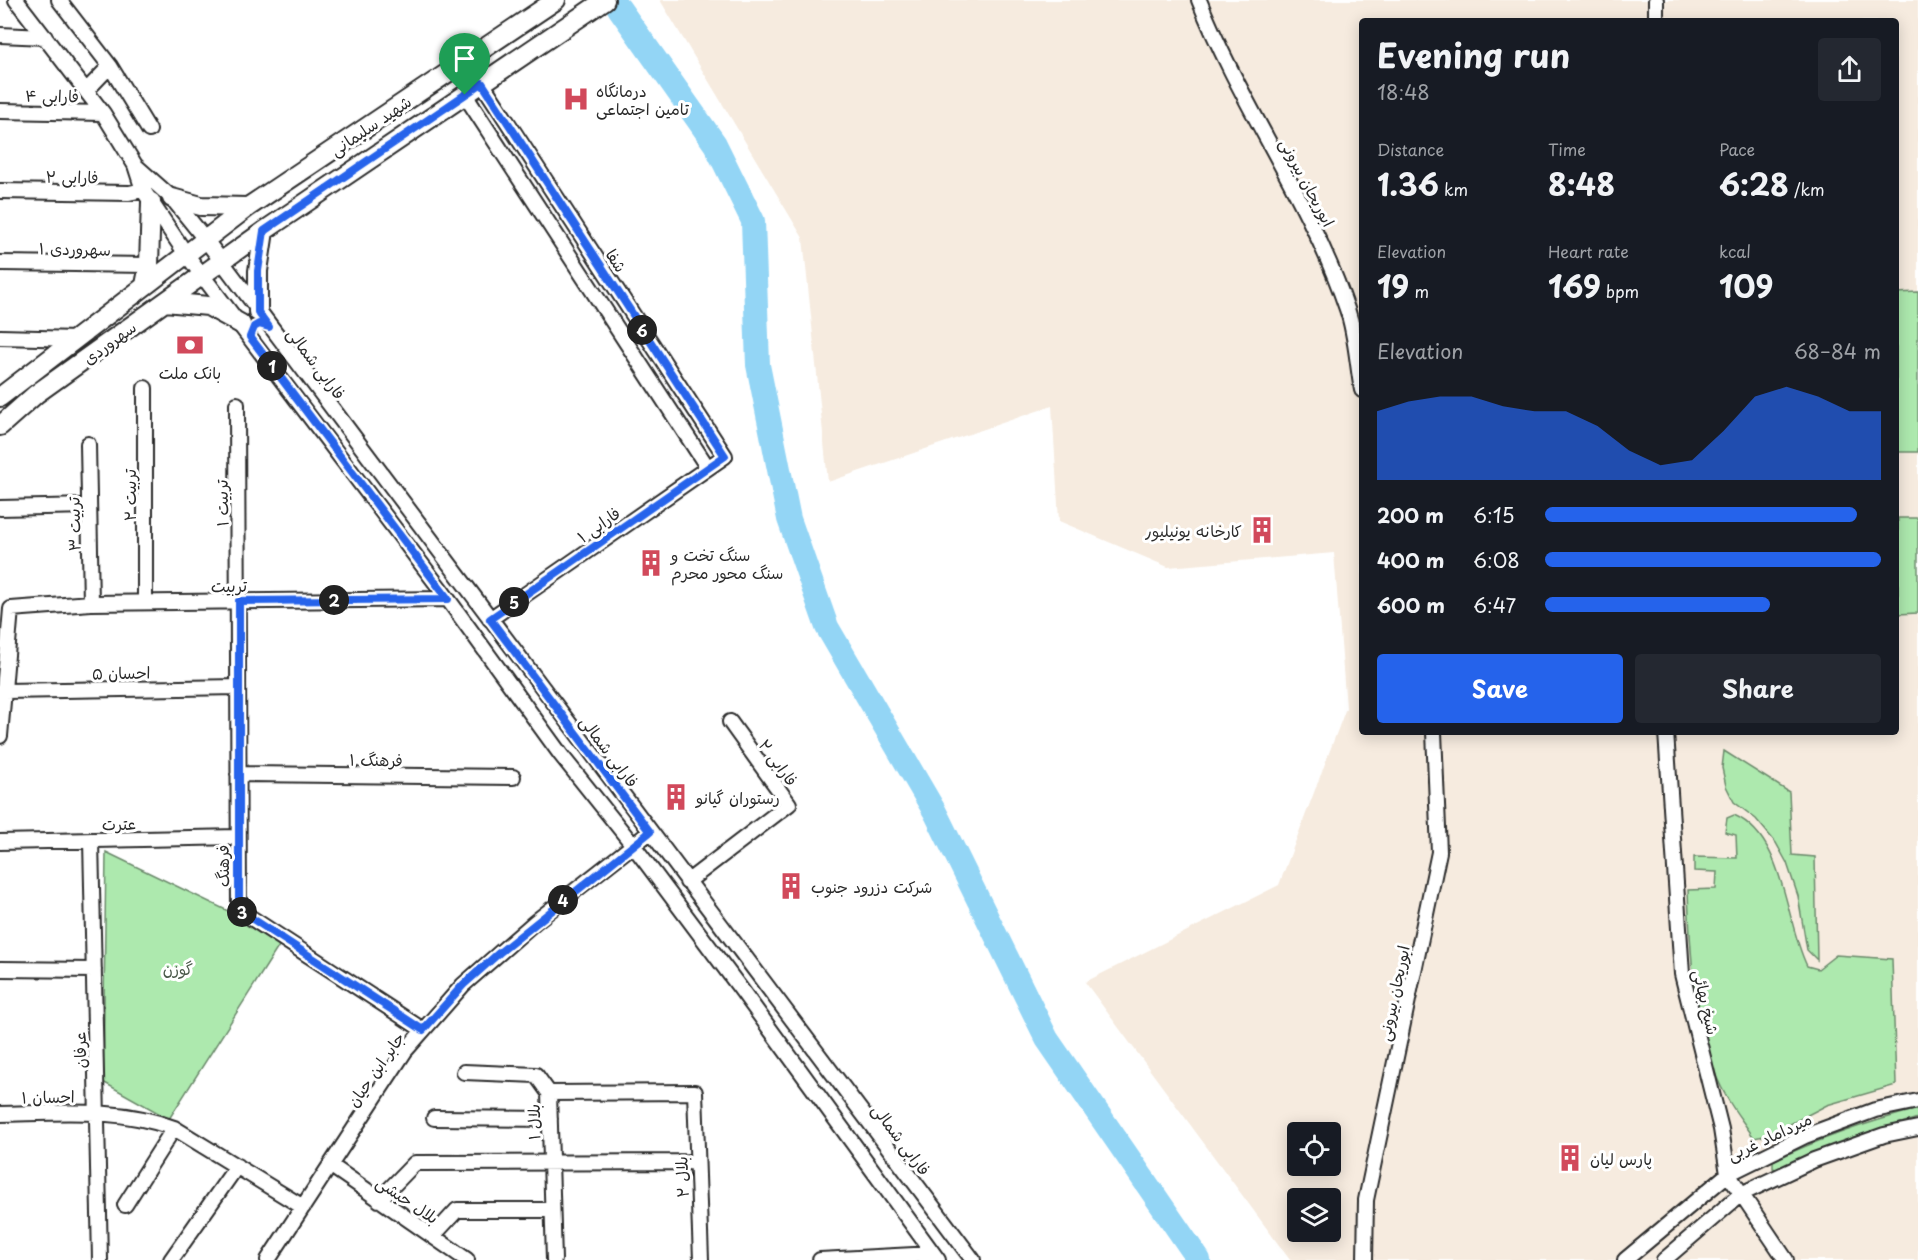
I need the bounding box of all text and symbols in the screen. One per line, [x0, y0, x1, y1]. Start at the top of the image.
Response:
text: Evening run [1377, 29, 1570, 79]
pin [439, 33, 490, 95]
button: share [1818, 38, 1881, 101]
icon: arrive [448, 42, 481, 75]
text: 18:48 [1377, 77, 1430, 107]
place label: درمانگاه تامین اجتماعی [596, 78, 689, 120]
street label: فارابی ۴ [25, 83, 79, 107]
hospital icon: درمانگاه تامین اجتماعی [561, 84, 591, 114]
street label: شهید سلیمانی [325, 89, 415, 161]
street label: ابوریحان بیرونی [1275, 134, 1341, 230]
text: Distance [1377, 137, 1444, 161]
text: Time [1548, 137, 1586, 161]
text: Pace [1719, 137, 1755, 161]
text: 1.36 [1377, 161, 1439, 206]
text: 8:48 [1548, 161, 1615, 206]
text: 6:28 [1719, 161, 1789, 206]
street label: فارابی ۲ [45, 164, 99, 188]
text: km [1439, 177, 1468, 201]
text: /km [1789, 177, 1825, 201]
street label: سهروردی ۱ [39, 235, 111, 261]
text: Elevation [1377, 239, 1446, 263]
text: Heart rate [1548, 239, 1629, 263]
text: kcal [1719, 239, 1751, 263]
street label: شفا [600, 244, 634, 276]
text: 19 [1377, 263, 1409, 308]
text: 169 [1548, 263, 1601, 308]
text: 109 [1719, 263, 1773, 308]
text: m [1409, 279, 1429, 303]
text: bpm [1601, 279, 1639, 303]
street label: سهروردی [77, 314, 141, 370]
pin: 6 [627, 315, 657, 345]
text: 6 [636, 318, 648, 342]
street label: فارابی شمالی [282, 322, 352, 404]
bank icon: بانک ملت [175, 330, 205, 360]
text: Elevation [1377, 336, 1463, 366]
text: 68–84 m [1794, 336, 1881, 366]
pin: 1 [257, 351, 287, 381]
text: 1 [268, 354, 276, 378]
place label: بانک ملت [159, 360, 221, 384]
street label: تربیت ۲ [117, 468, 141, 521]
street label: تربیت ۱ [209, 479, 233, 527]
street label: تربیت ۳ [61, 496, 85, 552]
street label: فارابی ۱ [572, 500, 624, 548]
text: 200 m [1377, 500, 1444, 530]
text: 6:15 [1473, 500, 1515, 530]
building icon: کارخانه یونیلیور [1247, 515, 1277, 545]
place label: کارخانه یونیلیور [1144, 518, 1242, 542]
place label: سنگ تخت و سنگ محور محرم [669, 542, 783, 586]
text: 400 m [1377, 545, 1445, 575]
text: 6:08 [1473, 545, 1520, 575]
building icon: سنگ تخت و سنگ محور محرم [636, 548, 666, 578]
street label: تربیت [211, 573, 248, 597]
pin: 2 [319, 585, 349, 615]
pin: 5 [499, 587, 529, 617]
text: 2 [328, 588, 340, 612]
text: 5 [509, 590, 519, 614]
text: 600 m [1377, 590, 1445, 620]
text: 6:47 [1473, 590, 1516, 620]
button: Save [1377, 654, 1623, 723]
button: Share [1635, 654, 1881, 723]
street label: احسان ۵ [92, 659, 150, 685]
street label: فارابی شمالی [575, 710, 645, 792]
street label: فارابی ۲ [754, 734, 804, 790]
street label: فرهنگ ۱ [349, 747, 403, 771]
building icon: رستوران گیانو [661, 782, 691, 812]
place label: رستوران گیانو [694, 785, 780, 809]
street label: عترت [102, 811, 136, 835]
street label: فرهنگ [210, 845, 234, 887]
building icon: شرکت دزرود جنوب [776, 871, 806, 901]
place label: شرکت دزرود جنوب [811, 874, 932, 898]
pin: 4 [548, 885, 578, 915]
text: 4 [558, 888, 568, 912]
pin: 3 [227, 897, 257, 927]
text: 3 [237, 900, 247, 924]
street label: ابوریحان بیرونی [1371, 943, 1415, 1043]
park label: گوزن [163, 956, 193, 980]
street label: شیخ بهائی [1688, 967, 1726, 1037]
street label: جابر ابن حیان [340, 1027, 410, 1111]
street label: عرفان [67, 1031, 91, 1069]
street label: احسان ۱ [21, 1084, 75, 1108]
street label: فارابی شمالی [867, 1098, 937, 1180]
street label: بلال ۱ [521, 1104, 545, 1140]
street label: میرداماد غربی [1723, 1106, 1815, 1166]
map controls [1287, 1122, 1341, 1242]
button: locate [1287, 1122, 1341, 1176]
building icon: پارس لیان [1555, 1143, 1585, 1173]
place label: پارس لیان [1590, 1146, 1652, 1170]
street label: بلال ۲ [668, 1156, 694, 1198]
street label: بلال حبشی [372, 1169, 444, 1229]
button: layers [1287, 1188, 1341, 1242]

